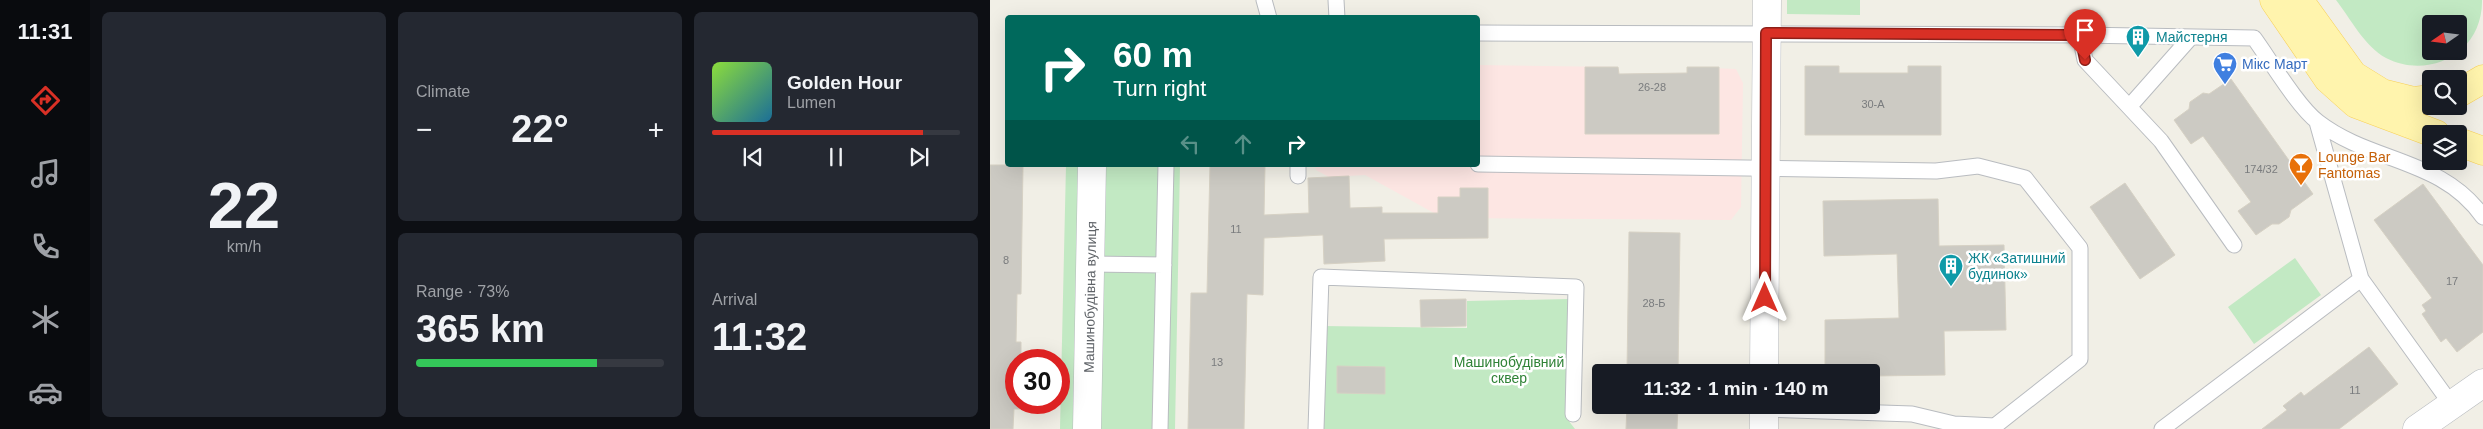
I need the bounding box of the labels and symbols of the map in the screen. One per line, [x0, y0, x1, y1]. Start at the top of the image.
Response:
pin [2064, 9, 2106, 60]
north arrow [2422, 15, 2468, 60]
building icon: Майстерня [2125, 24, 2151, 58]
place label: Майстерня [2156, 29, 2228, 45]
supermarket icon: Мікс Март [2212, 51, 2238, 85]
place label: Мікс Март [2242, 56, 2308, 72]
house number: 26-28 [1638, 81, 1666, 93]
house number: 30-А [1861, 98, 1885, 110]
place label: Lounge Bar Fantomas [2318, 149, 2391, 181]
bar icon: Lounge Bar Fantomas [2288, 152, 2314, 186]
house number: 174/32 [2244, 163, 2278, 175]
street label: Машинобудівна вулиця [1081, 221, 1099, 373]
house number: 11 [1230, 223, 1242, 235]
place label: ЖК «Затишний будинок» [1968, 250, 2066, 282]
building icon: ЖК «Затишний будинок» [1938, 253, 1964, 287]
house number: 8 [1003, 254, 1009, 266]
position arrow [1738, 271, 1790, 323]
house number: 17 [2446, 275, 2458, 287]
house number: 28-Б [1642, 297, 1666, 309]
speed limit sign: 30 [1005, 349, 1070, 414]
park label: Машинобудівний сквер [1454, 354, 1564, 386]
house number: 13 [1211, 356, 1223, 368]
house number: 11 [2349, 384, 2361, 396]

